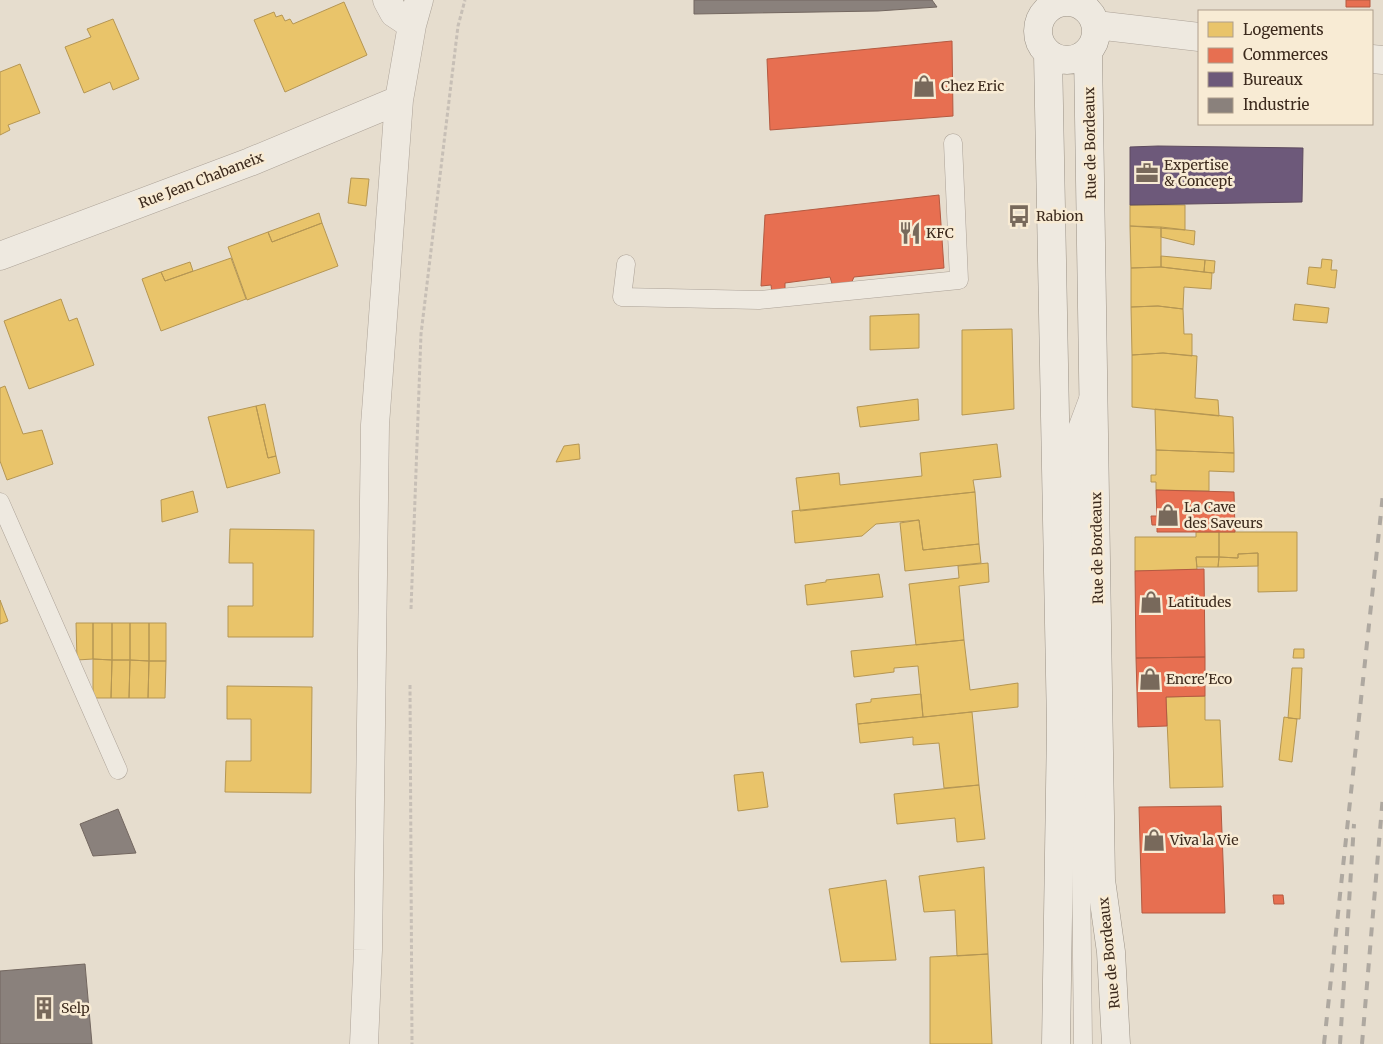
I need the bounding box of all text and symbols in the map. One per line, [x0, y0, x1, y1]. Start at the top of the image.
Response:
legend [1198, 10, 1373, 125]
text: Logements [1243, 20, 1324, 39]
text: Commerces [1243, 45, 1328, 64]
text: Bureaux [1243, 70, 1303, 89]
shop icon: Chez Eric [911, 73, 937, 99]
place label: Chez Eric [941, 77, 1004, 95]
street label: Rue de Bordeaux [1080, 86, 1100, 199]
text: Industrie [1243, 95, 1310, 114]
street label: Rue Jean Chabaneix [136, 148, 267, 212]
place label: Expertise & Concept [1164, 156, 1233, 190]
office icon: Expertise & Concept [1134, 160, 1160, 186]
bus stop icon: Rabion [1006, 203, 1032, 229]
place label: Rabion [1036, 207, 1083, 225]
restaurant icon: KFC [897, 220, 923, 246]
place label: KFC [926, 224, 954, 242]
street label: Rue de Bordeaux [1087, 491, 1107, 604]
place label: La Cave des Saveurs [1184, 498, 1263, 532]
shop icon: La Cave des Saveurs [1155, 502, 1181, 528]
shop icon: Latitudes [1138, 589, 1164, 615]
place label: Latitudes [1168, 593, 1232, 611]
shop icon: Encre'Eco [1137, 666, 1163, 692]
place label: Encre'Eco [1166, 670, 1232, 688]
shop icon: Viva la Vie [1141, 827, 1167, 853]
place label: Viva la Vie [1169, 831, 1238, 849]
street label: Rue de Bordeaux [1094, 896, 1124, 1010]
building icon: Selp [31, 995, 57, 1021]
place label: Selp [61, 999, 90, 1017]

